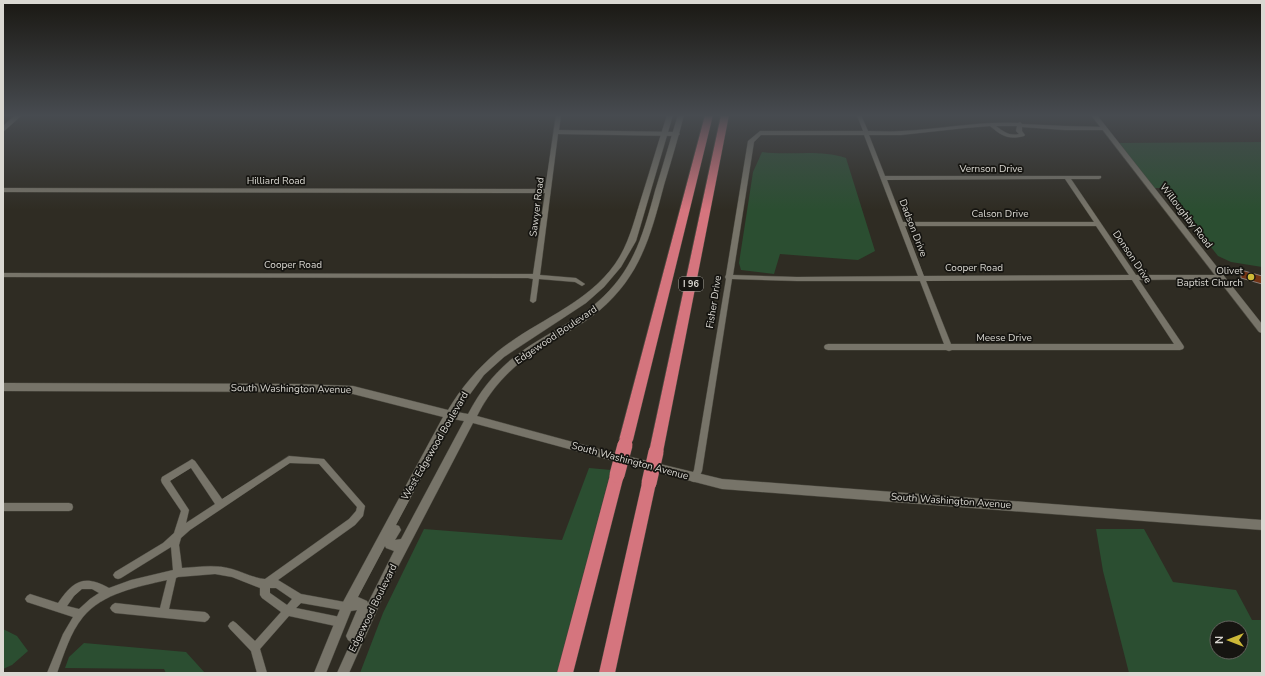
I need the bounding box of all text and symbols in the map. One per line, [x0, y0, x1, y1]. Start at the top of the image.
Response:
street label: Vernson Drive [958, 162, 1023, 176]
street label: Hilliard Road [247, 174, 305, 188]
street label: Sawyer Road [526, 176, 548, 238]
street label: Willoughby Road [1156, 181, 1216, 251]
street label: Dadson Drive [896, 197, 930, 259]
street label: Calson Drive [971, 207, 1029, 221]
street label: Donson Drive [1109, 228, 1155, 286]
street label: Cooper Road [264, 258, 322, 272]
street label: Cooper Road [945, 261, 1003, 275]
place label: Olivet Baptist Church [1177, 264, 1243, 290]
marker: Olivet Baptist Church [1246, 272, 1256, 282]
street label: Fisher Drive [703, 274, 725, 330]
road number: I 96 [679, 277, 703, 291]
street label: Edgewood Boulevard [512, 302, 600, 368]
street label: Meese Drive [976, 331, 1032, 345]
street label: South Washington Avenue [231, 381, 351, 397]
street label: West Edgewood Boulevard [398, 389, 472, 503]
street label: South Washington Avenue [570, 439, 690, 483]
street label: South Washington Avenue [890, 490, 1012, 512]
street label: Edgewood Boulevard [346, 561, 400, 654]
north arrow [1209, 620, 1249, 660]
text: N [1212, 636, 1227, 644]

